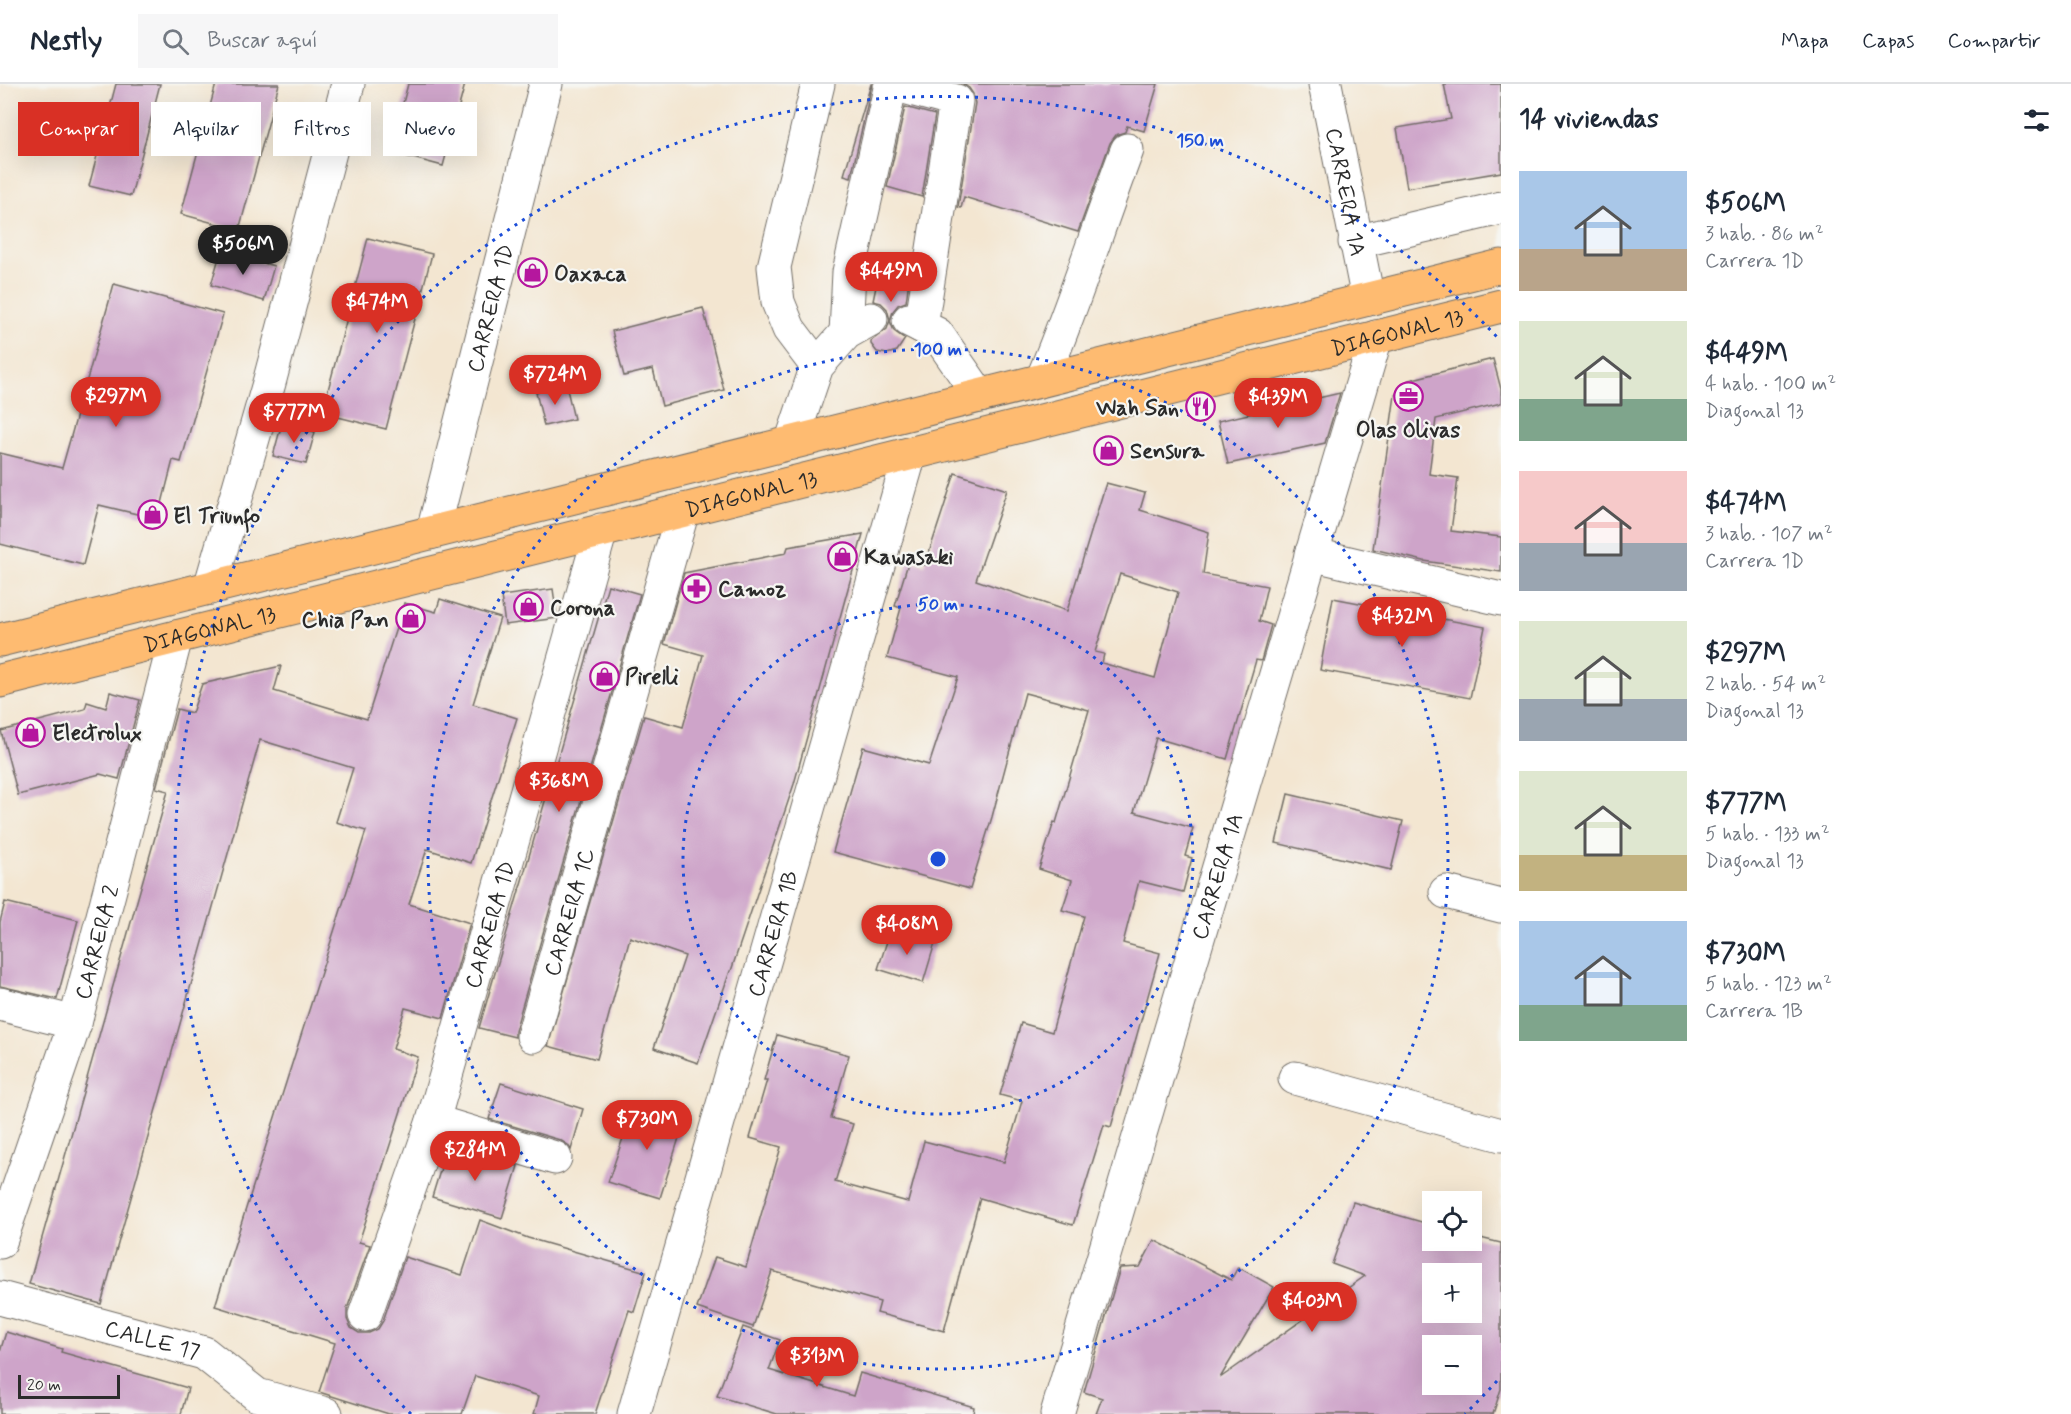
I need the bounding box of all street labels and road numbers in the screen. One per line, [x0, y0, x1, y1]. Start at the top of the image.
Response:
street label: CARRERA 1A [1318, 126, 1371, 259]
street label: CARRERA 1D [462, 241, 521, 376]
street label: DIAGONAL 13 [1328, 304, 1467, 364]
street label: DIAGONAL 13 [682, 465, 820, 525]
street label: DIAGONAL 13 [141, 601, 279, 661]
street label: CARRERA 1A [1186, 810, 1250, 943]
street label: CARRERA 1C [539, 845, 602, 980]
street label: CARRERA 1D [459, 858, 522, 992]
street label: CARRERA 1B [743, 868, 806, 1000]
street label: CARRERA 2 [70, 882, 126, 1003]
street label: CALLE 17 [101, 1315, 203, 1367]

